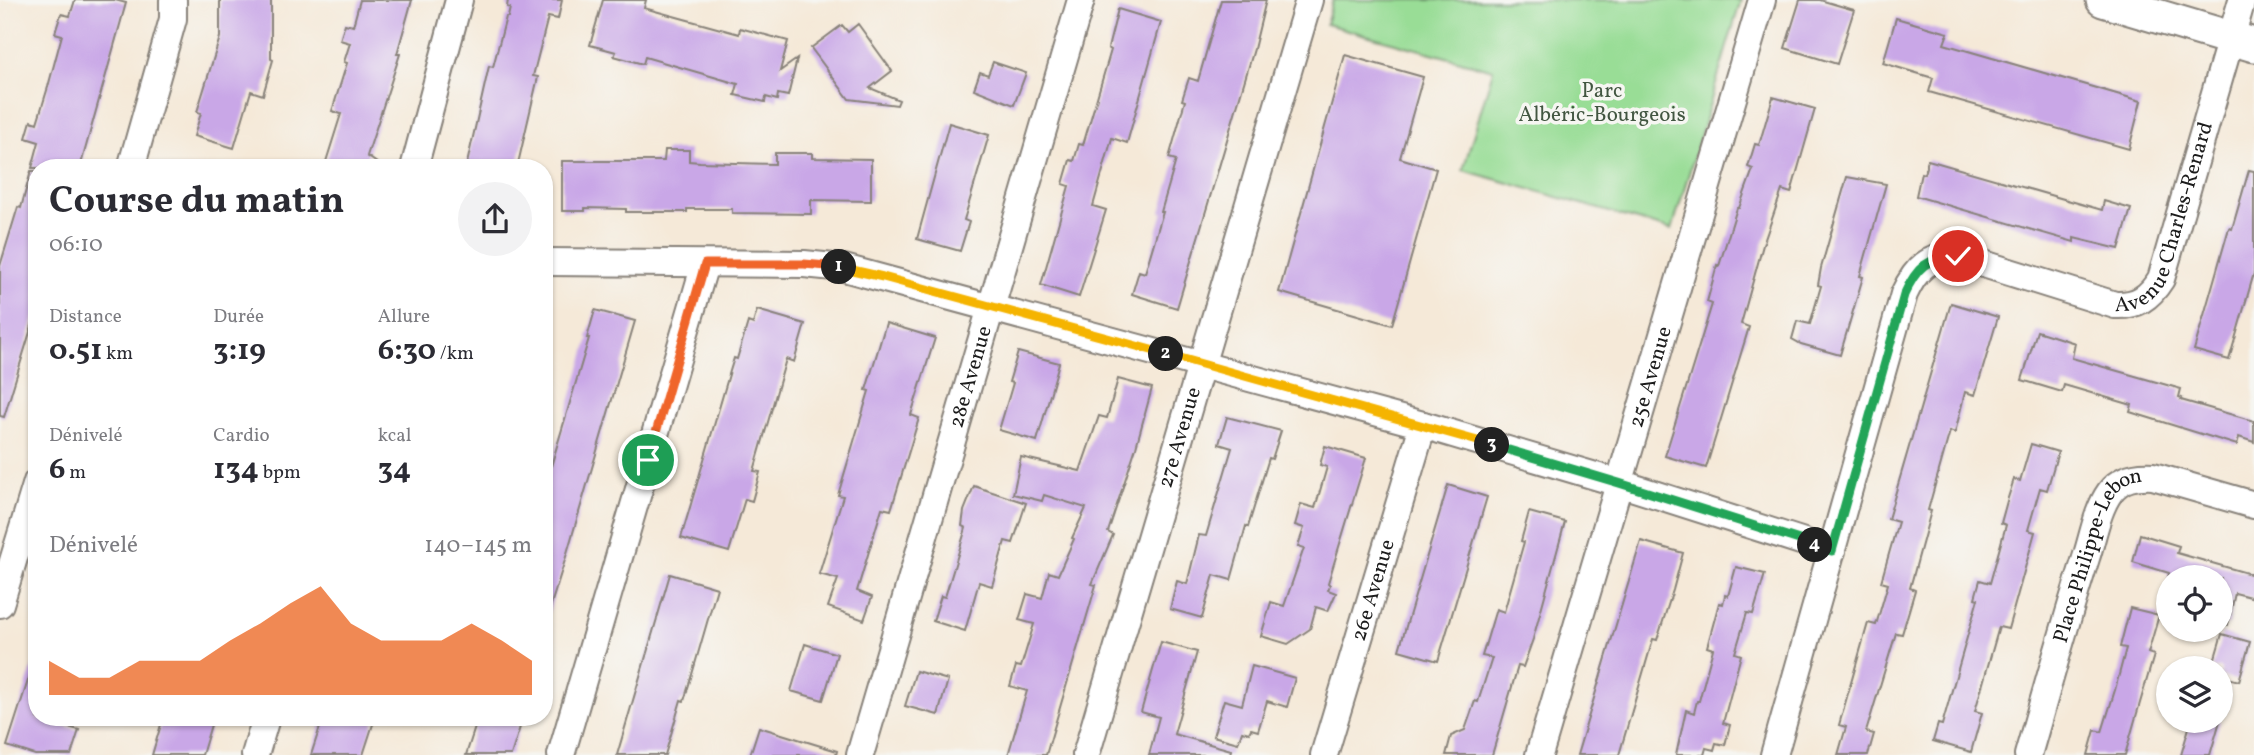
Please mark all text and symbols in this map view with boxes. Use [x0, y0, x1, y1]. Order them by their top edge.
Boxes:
park label: Parc Albéric-Bourgeois [1518, 77, 1686, 130]
street label: Avenue Charles-Renard [2114, 118, 2220, 320]
text: Course du matin [49, 176, 345, 229]
button: share [458, 182, 532, 256]
pin [1928, 226, 1988, 286]
text: 06:10 [49, 229, 103, 261]
icon: check [1939, 237, 1977, 275]
pin: 1 [822, 250, 856, 284]
text: 1 [835, 253, 842, 279]
text: Distance [49, 304, 122, 330]
text: Durée [213, 304, 264, 330]
text: Allure [378, 304, 430, 330]
street label: 28e Avenue [942, 322, 999, 431]
street label: 25e Avenue [1622, 323, 1679, 431]
text: 0.51 [49, 330, 102, 372]
text: 3:19 [213, 330, 266, 372]
text: 6:30 [378, 330, 436, 372]
pin: 2 [1148, 336, 1184, 372]
text: 2 [1161, 340, 1170, 366]
text: km [102, 341, 133, 367]
text: /km [436, 341, 474, 367]
street label: 27e Avenue [1151, 384, 1208, 491]
text: Dénivelé [49, 423, 122, 449]
text: Cardio [213, 423, 270, 449]
text: kcal [378, 423, 411, 449]
pin: 3 [1474, 428, 1510, 462]
pin [618, 430, 678, 490]
text: 3 [1487, 431, 1496, 457]
icon: arrive [629, 441, 667, 479]
text: 6 [49, 449, 65, 491]
text: 134 [213, 449, 259, 491]
text: 34 [378, 449, 411, 491]
text: m [65, 460, 86, 486]
text: bpm [259, 460, 301, 486]
street label: Place Philippe-Lebon [2046, 461, 2144, 646]
pin: 4 [1798, 528, 1832, 562]
text: Dénivelé [49, 530, 138, 562]
text: 140–145 m [424, 530, 532, 562]
text: 4 [1809, 531, 1820, 557]
street label: 26e Avenue [1344, 536, 1402, 645]
map controls [2156, 565, 2233, 733]
button: locate [2156, 565, 2233, 642]
button: layers [2156, 656, 2233, 733]

